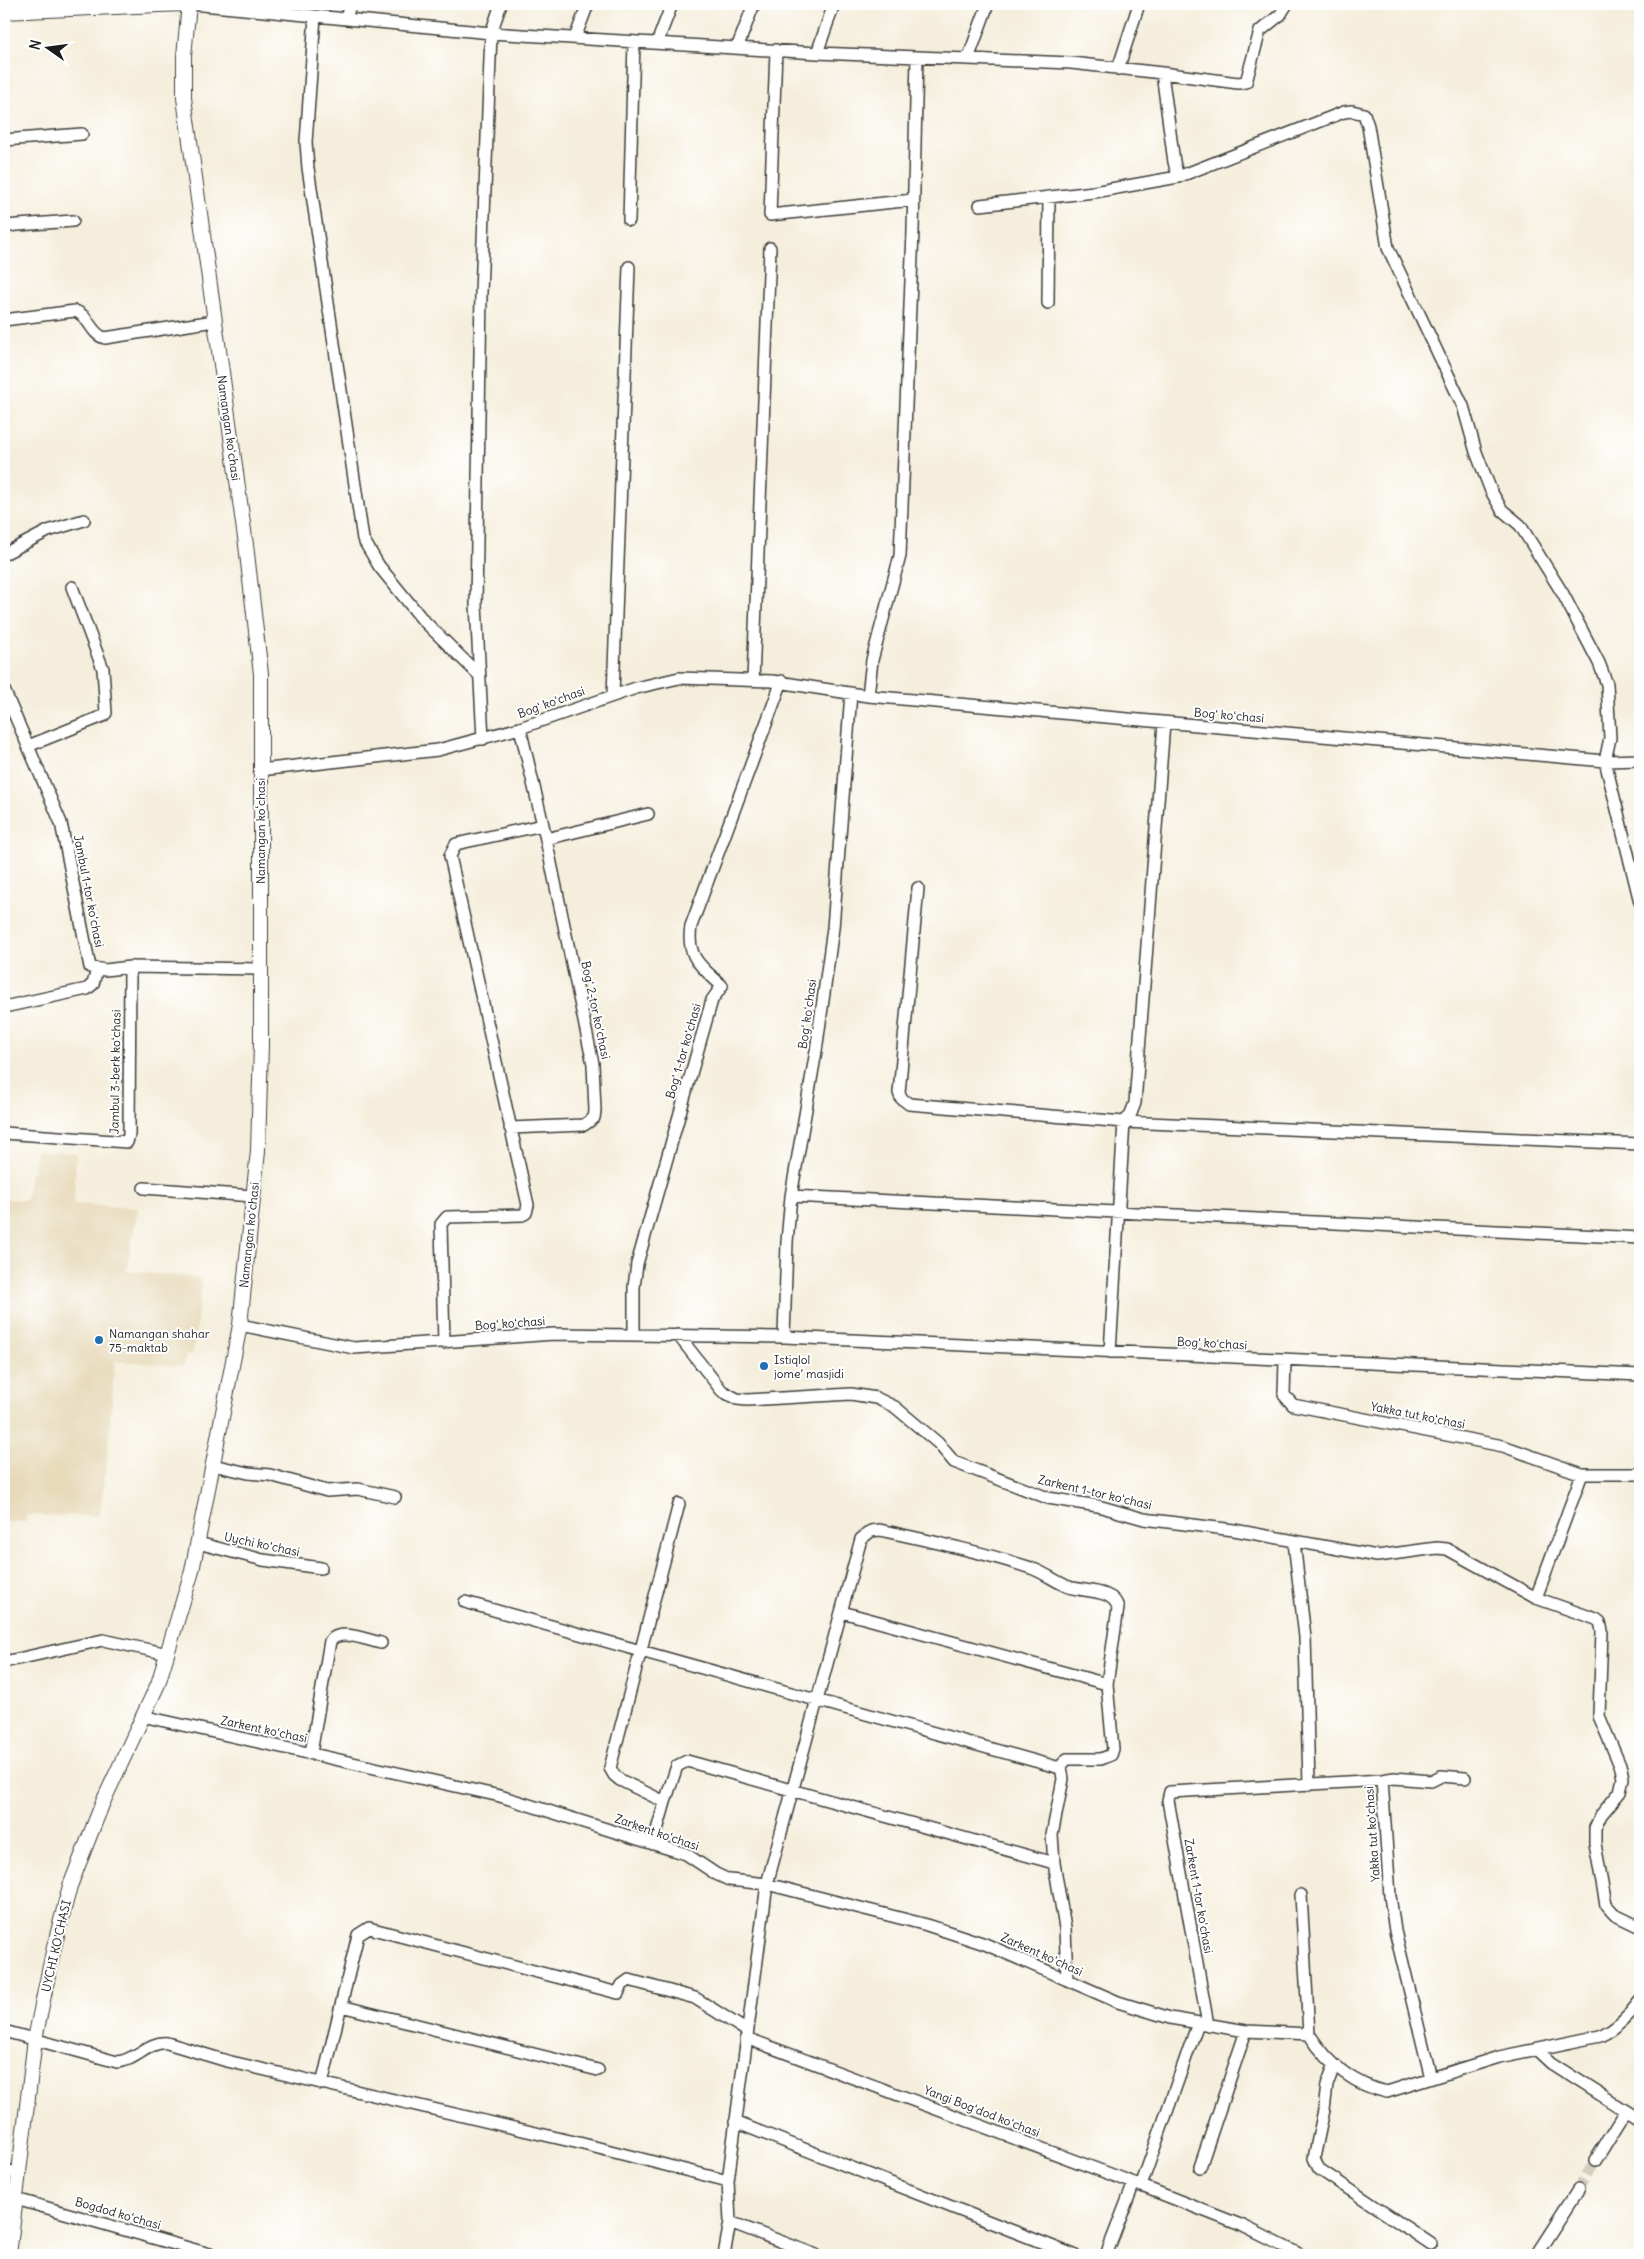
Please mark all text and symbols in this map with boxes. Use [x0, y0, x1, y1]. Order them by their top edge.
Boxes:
north arrow [22, 22, 72, 72]
text: N [25, 38, 45, 52]
street label: Namangan koʻchasi [214, 374, 244, 482]
street label: Bogʻ koʻchasi [515, 683, 587, 721]
street label: Bogʻ koʻchasi [1193, 704, 1265, 726]
street label: Namangan koʻchasi [253, 778, 268, 884]
street label: Jambul 1-tor koʻchasi [71, 833, 107, 949]
street label: Bogʻ 2-tor koʻchasi [578, 960, 614, 1060]
street label: Bogʻ koʻchasi [795, 978, 819, 1050]
street label: Bogʻ 1-tor koʻchasi [662, 1002, 704, 1100]
street label: Jambul 3-berk koʻchasi [106, 1009, 124, 1135]
street label: Namangan koʻchasi [236, 1181, 262, 1289]
street label: Bogʻ koʻchasi [474, 1313, 546, 1333]
place label: Namangan shahar 75-maktab [109, 1326, 210, 1355]
marker: Namangan shahar 75-maktab [93, 1334, 105, 1346]
street label: Bogʻ koʻchasi [1176, 1334, 1248, 1352]
place label: Istiqlol jome’ masjidi [773, 1352, 844, 1381]
marker: Istiqlol jome’ masjidi [758, 1360, 770, 1372]
street label: Yakka tut koʻchasi [1369, 1398, 1467, 1432]
street label: Zarkent 1-tor koʻchasi [1037, 1472, 1153, 1512]
street label: Uychi koʻchasi [223, 1529, 301, 1559]
street label: Zarkent koʻchasi [219, 1713, 309, 1745]
street label: Yakka tut koʻchasi [1361, 1786, 1383, 1882]
street label: Zarkent koʻchasi [613, 1811, 701, 1853]
street label: Zarkent 1-tor koʻchasi [1182, 1837, 1216, 1955]
street label: UYCHI KO'CHASI [38, 1899, 74, 1993]
street label: Zarkent koʻchasi [999, 1929, 1085, 1979]
street label: Yangi Bogʻdod koʻchasi [922, 2082, 1042, 2140]
street label: Bogdod koʻchasi [73, 2194, 163, 2232]

